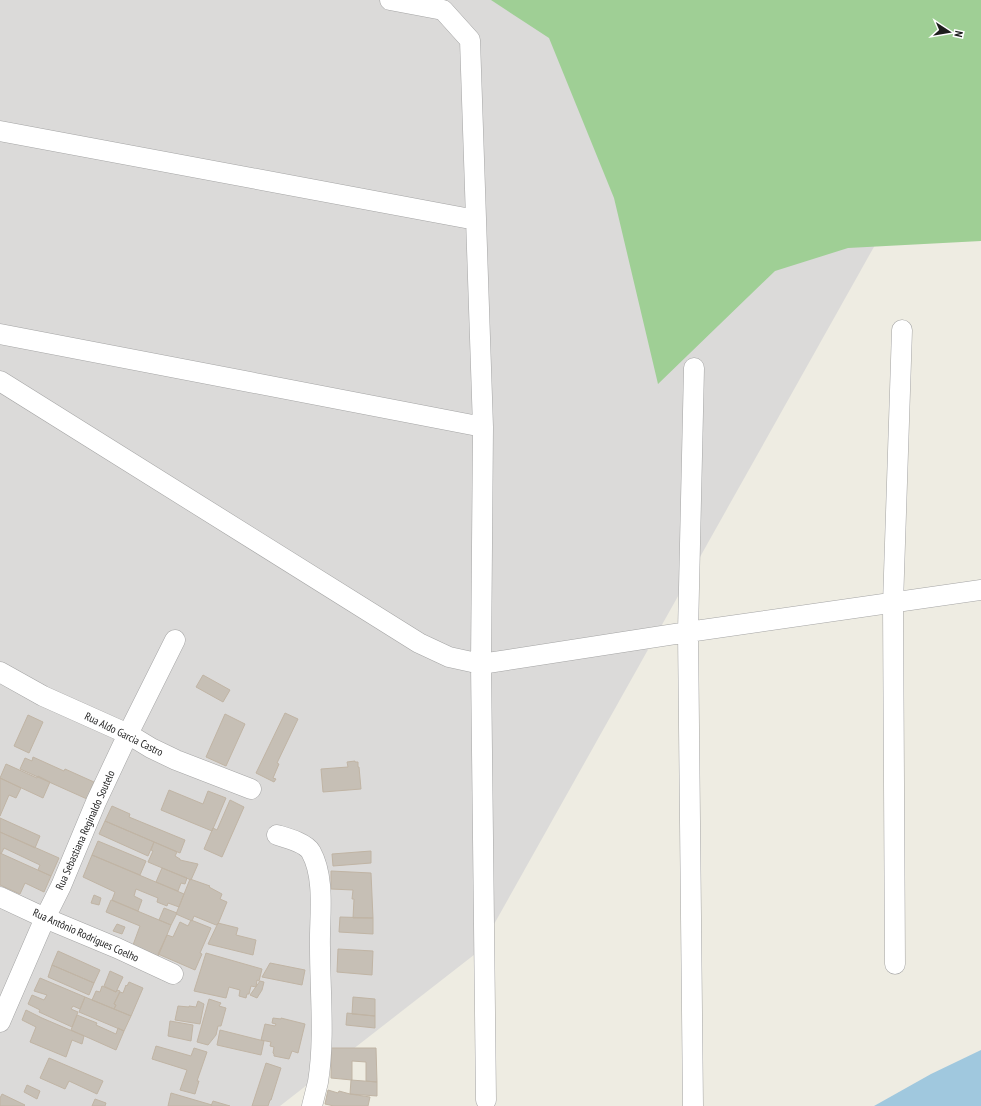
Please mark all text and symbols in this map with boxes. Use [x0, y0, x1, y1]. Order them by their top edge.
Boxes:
north arrow [929, 12, 969, 52]
text: N [951, 30, 966, 38]
street label: Rua Aldo Garcia Castro [82, 709, 166, 759]
street label: Rua Sebastiana Reginaldo Soutelo [52, 768, 118, 892]
street label: Rua Antônio Rodrigues Coelho [31, 905, 141, 965]

